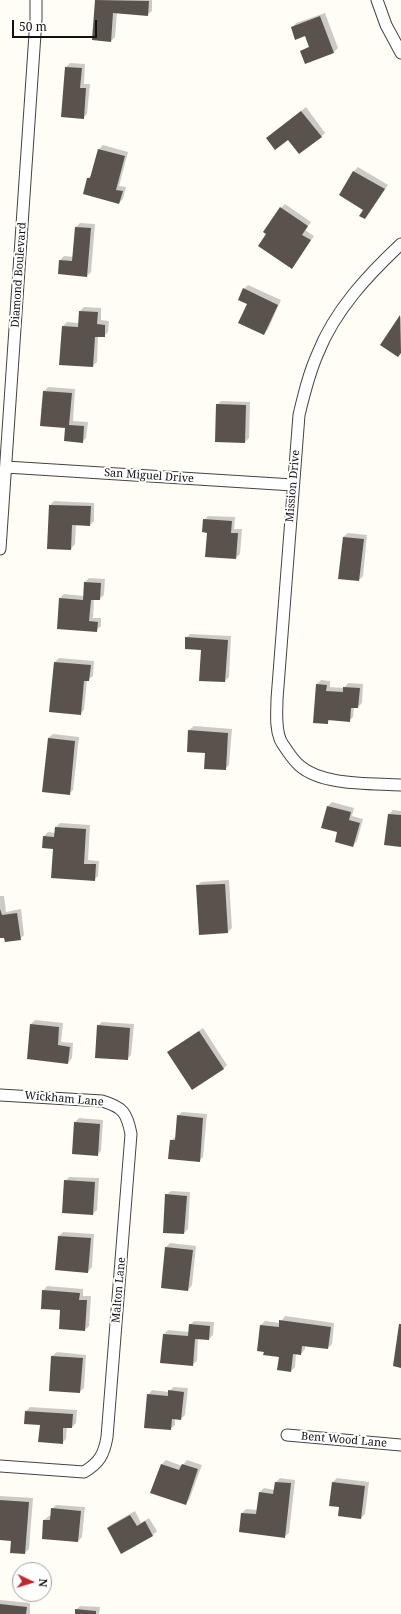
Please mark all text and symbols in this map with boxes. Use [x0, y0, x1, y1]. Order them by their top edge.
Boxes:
scale bar [14, 12, 99, 38]
text: 50 m [19, 18, 47, 35]
street label: Diamond Boulevard [9, 222, 29, 328]
street label: Mission Drive [283, 449, 303, 523]
street label: San Miguel Drive [104, 466, 194, 486]
street label: Wickham Lane [24, 1089, 104, 1109]
street label: Malton Lane [110, 1256, 128, 1324]
street label: Bent Wood Lane [301, 1430, 387, 1450]
north arrow [12, 1562, 52, 1602]
text: N [36, 1578, 51, 1588]

